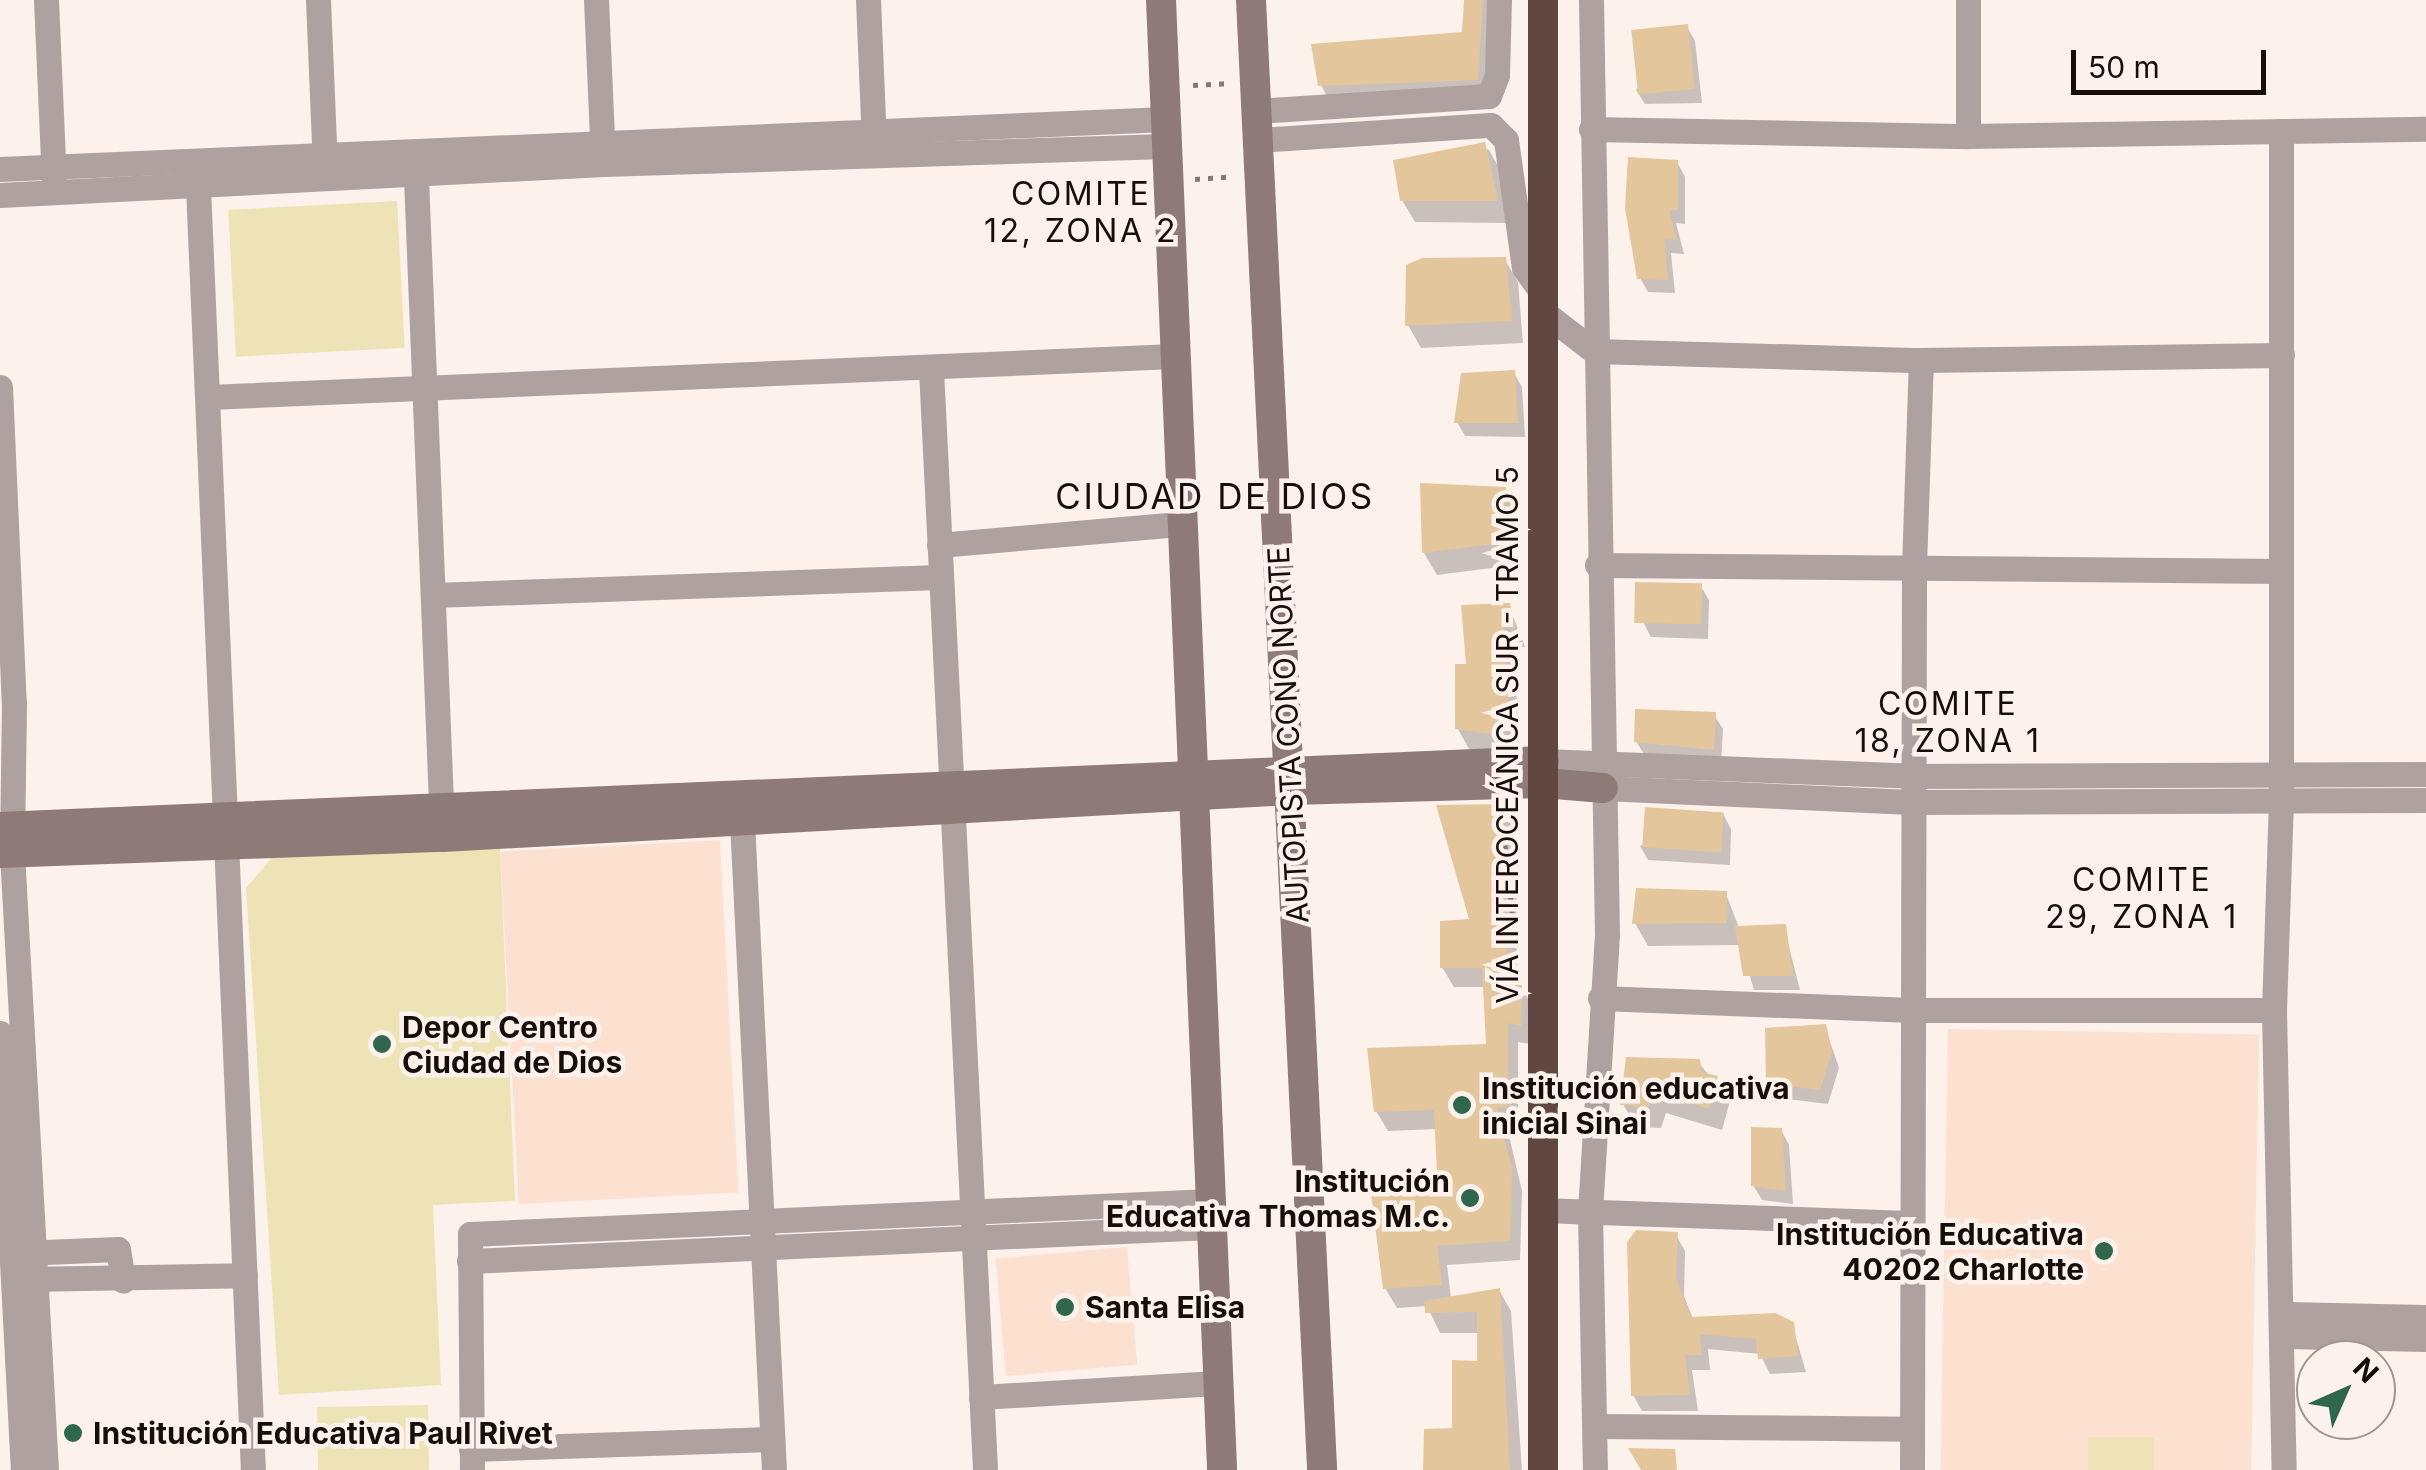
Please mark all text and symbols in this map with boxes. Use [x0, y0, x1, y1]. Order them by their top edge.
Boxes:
scale bar [2076, 30, 2271, 92]
text: 50 m [2088, 49, 2160, 85]
district label: COMITE 12, ZONA 2 [984, 176, 1178, 251]
street label: VÍA INTEROCEÁNICA SUR - TRAMO 5 [1489, 466, 1525, 1004]
district label: CIUDAD DE DIOS [1055, 475, 1375, 517]
street label: AUTOPISTA CONO NORTE [1260, 546, 1316, 924]
district label: COMITE 18, ZONA 1 [1854, 686, 2042, 761]
district label: COMITE 29, ZONA 1 [2045, 862, 2239, 937]
place label: Depor Centro Ciudad de Dios [402, 1009, 622, 1080]
marker: Depor Centro Ciudad de Dios [371, 1033, 393, 1055]
place label: Institución educativa inicial Sinai [1482, 1070, 1790, 1140]
marker: Institución educativa inicial Sinai [1451, 1094, 1473, 1116]
place label: Institución Educativa Thomas M.c. [1106, 1163, 1450, 1234]
marker: Institución Educativa Thomas M.c. [1459, 1187, 1481, 1209]
place label: Institución Educativa 40202 Charlotte [1776, 1216, 2084, 1286]
marker: Institución Educativa 40202 Charlotte [2093, 1240, 2115, 1262]
place label: Santa Elisa [1085, 1289, 1245, 1325]
marker: Santa Elisa [1054, 1296, 1076, 1318]
north arrow [2296, 1340, 2396, 1440]
text: N [2346, 1351, 2385, 1390]
place label: Institución Educativa Paul Rivet [93, 1415, 553, 1451]
marker: Institución Educativa Paul Rivet [62, 1422, 84, 1444]

